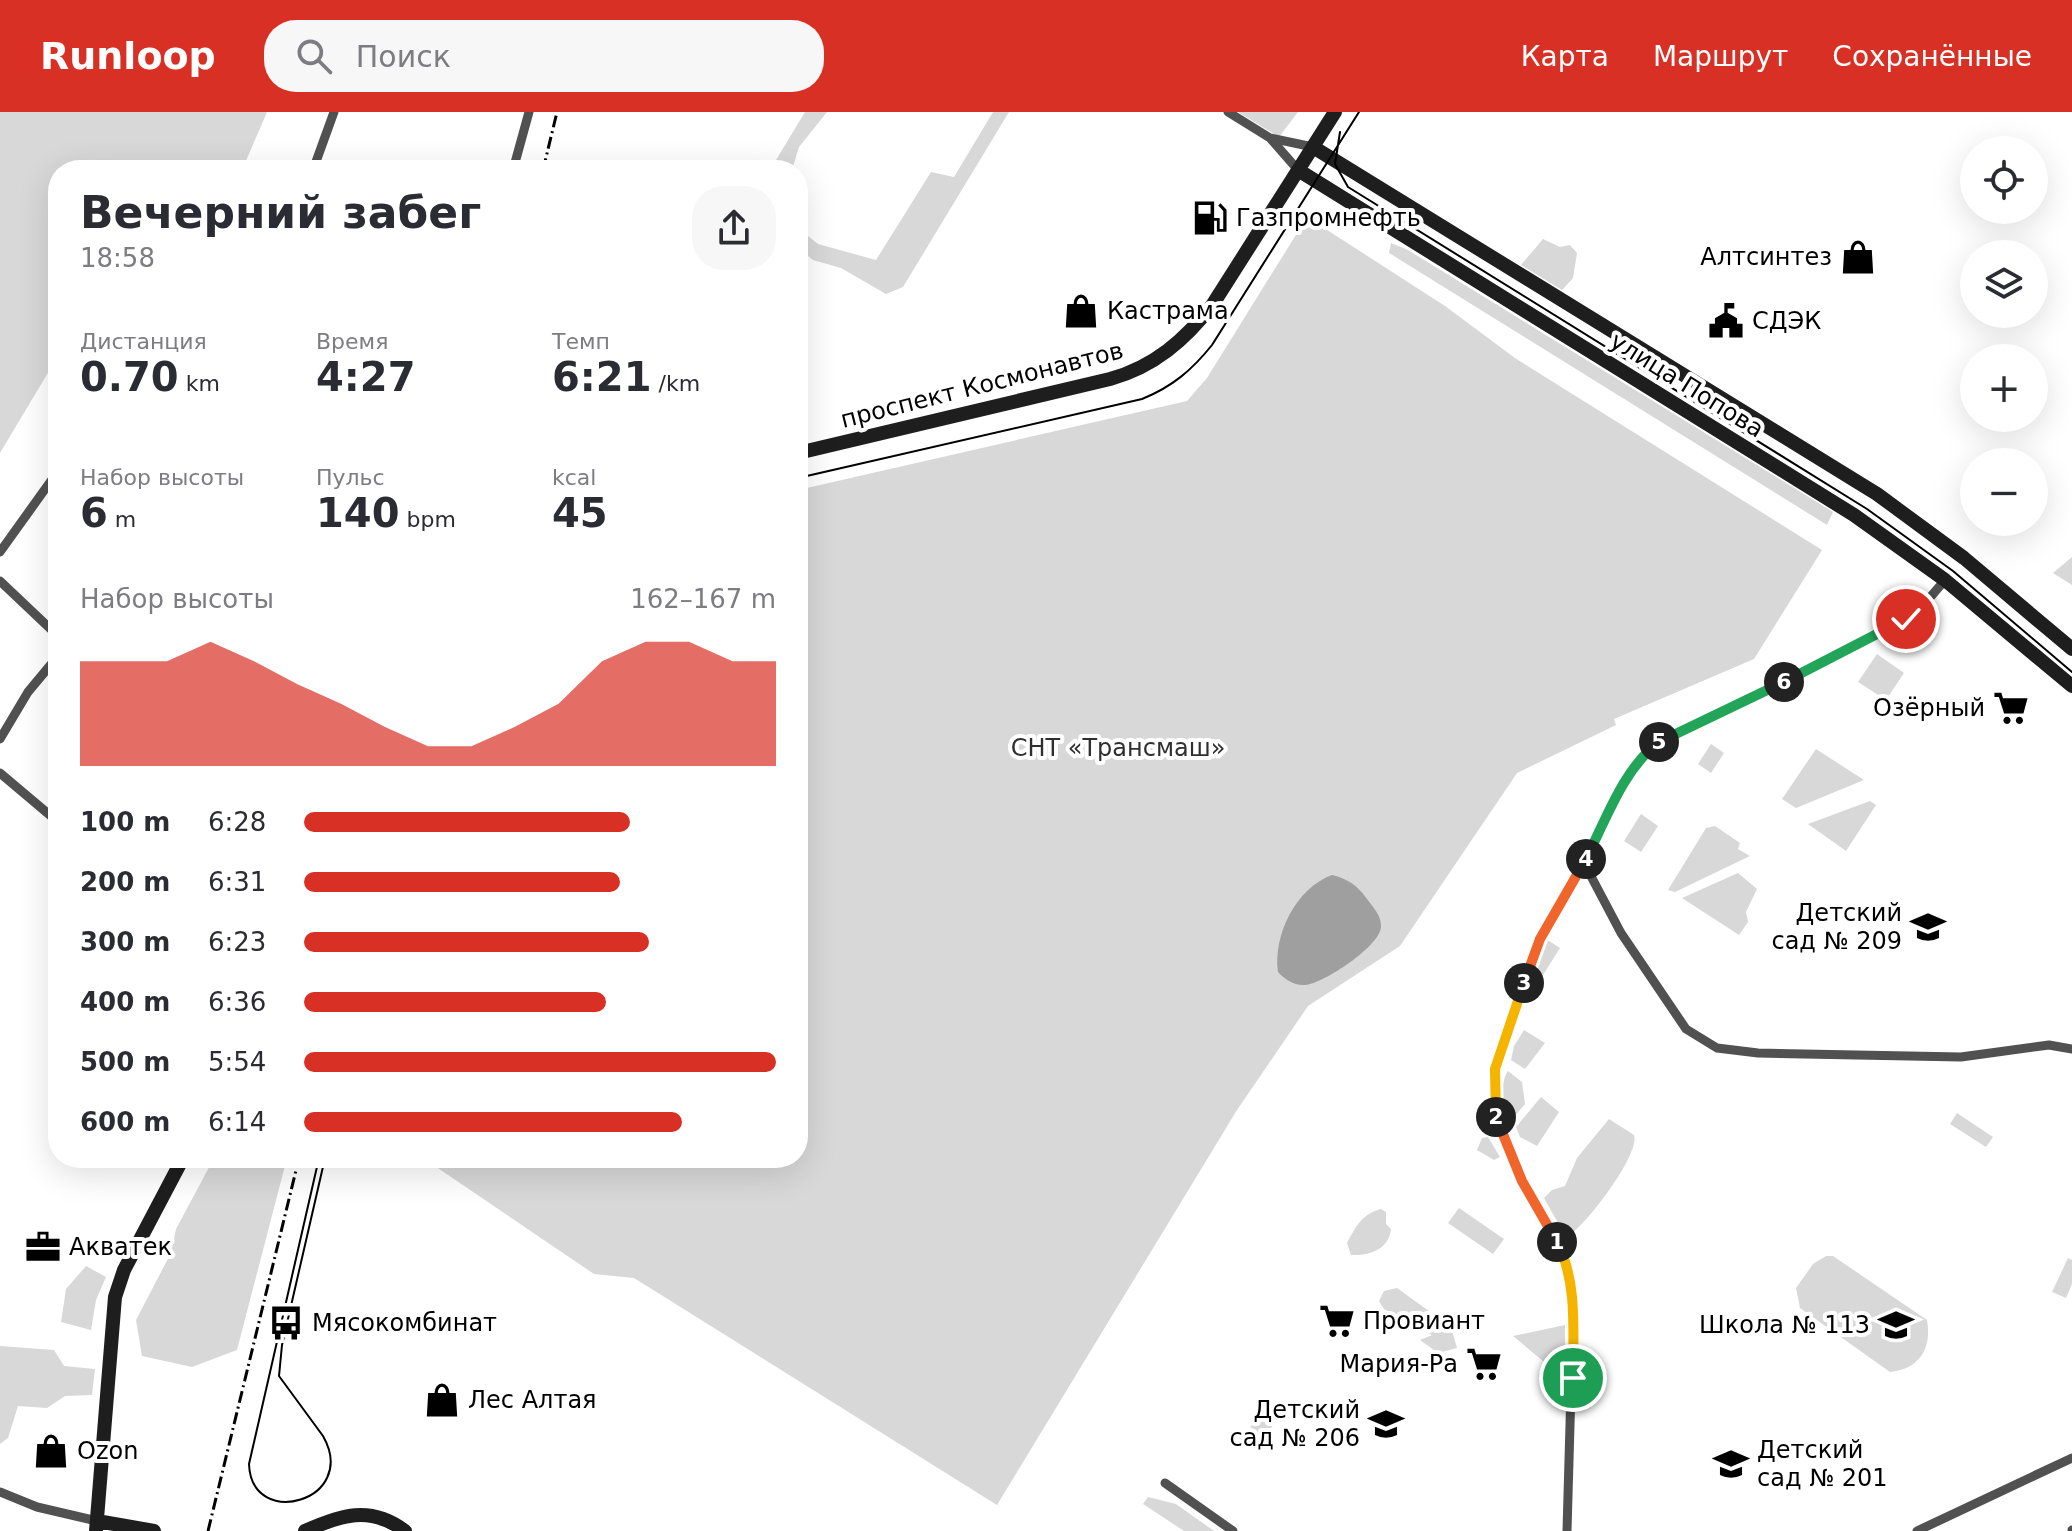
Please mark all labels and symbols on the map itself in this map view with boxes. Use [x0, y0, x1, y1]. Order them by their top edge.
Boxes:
fuel station icon: Газпромнефть [1191, 199, 1229, 237]
place label: Газпромнефть [1236, 204, 1421, 232]
shop icon: Алтсинтез [1839, 238, 1877, 276]
place label: Алтсинтез [1700, 243, 1832, 271]
shop icon: Кастрама [1062, 292, 1100, 330]
place label: Кастрама [1107, 297, 1229, 325]
public building icon: СДЭК [1707, 302, 1745, 340]
place label: СДЭК [1752, 307, 1821, 335]
street label: улица Попова [1605, 327, 1769, 443]
street label: проспект Космонавтов [838, 336, 1126, 434]
pin [1872, 585, 1940, 653]
pin: 6 [1764, 662, 1804, 702]
supermarket icon: Озёрный [1992, 689, 2030, 727]
place label: Озёрный [1873, 694, 1985, 722]
pin: 5 [1639, 722, 1679, 762]
park label: СНТ «Трансмаш» [1011, 734, 1225, 762]
pin: 4 [1566, 839, 1606, 879]
place label: Детский сад № 209 [1771, 899, 1902, 955]
school or university icon: Детский сад № 209 [1909, 908, 1947, 946]
pin: 3 [1504, 963, 1544, 1003]
pin: 2 [1476, 1097, 1516, 1137]
pin: 1 [1537, 1222, 1577, 1262]
office icon: Акватек [24, 1228, 62, 1266]
place label: Акватек [69, 1233, 172, 1261]
supermarket icon: Провиант [1318, 1302, 1356, 1340]
bus stop icon: Мясокомбинат [267, 1304, 305, 1342]
school or university icon: Школа № 113 [1877, 1306, 1915, 1344]
place label: Провиант [1363, 1307, 1485, 1335]
place label: Мясокомбинат [312, 1309, 497, 1337]
place label: Школа № 113 [1699, 1311, 1870, 1339]
pin [1539, 1344, 1607, 1412]
supermarket icon: Мария-Ра [1465, 1345, 1503, 1383]
place label: Мария-Ра [1339, 1350, 1458, 1378]
shop icon: Лес Алтая [423, 1381, 461, 1419]
place label: Лес Алтая [468, 1386, 597, 1414]
place label: Детский сад № 206 [1229, 1396, 1360, 1452]
school or university icon: Детский сад № 206 [1367, 1405, 1405, 1443]
shop icon: Ozon [32, 1432, 70, 1470]
place label: Детский сад № 201 [1757, 1436, 1888, 1492]
place label: Ozon [77, 1437, 138, 1465]
school or university icon: Детский сад № 201 [1712, 1445, 1750, 1483]

